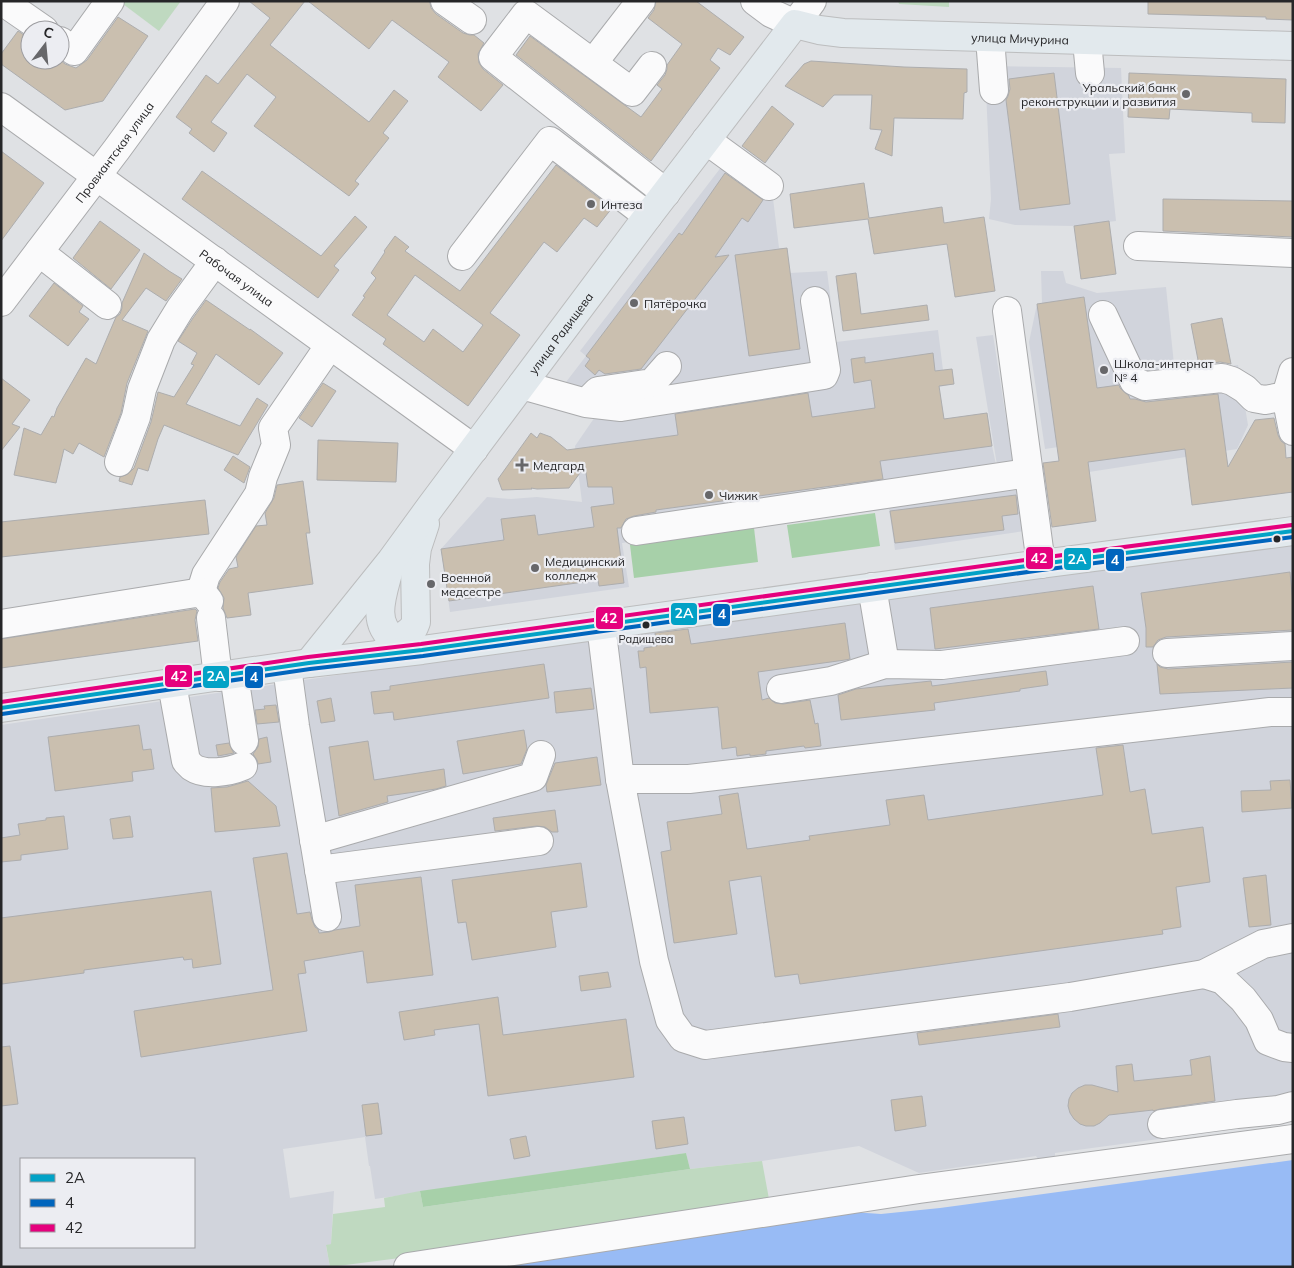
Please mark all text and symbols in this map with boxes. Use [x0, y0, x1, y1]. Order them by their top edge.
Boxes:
north arrow [20, 20, 70, 70]
text: С [41, 23, 56, 42]
street label: улица Мичурина [971, 29, 1069, 47]
place label: Уральский банк реконструкции и развития [1021, 80, 1177, 109]
marker: Уральский банк реконструкции и развития [1180, 88, 1192, 100]
street label: Провиантская улица [72, 99, 157, 205]
place label: Интеза [601, 197, 643, 212]
marker: Интеза [585, 198, 597, 210]
street label: Рабочая улица [197, 246, 277, 309]
street label: улица Радищева [525, 289, 596, 377]
place label: Пятёрочка [644, 296, 707, 311]
marker: Пятёрочка [628, 297, 640, 309]
place label: Школа-интернат № 4 [1114, 356, 1214, 385]
marker: Школа-интернат № 4 [1098, 364, 1110, 376]
marker: Медгард [515, 458, 529, 472]
place label: Медгард [533, 458, 585, 473]
place label: Чижик [719, 488, 758, 503]
marker: Чижик [703, 489, 715, 501]
unlabelled marker [1272, 534, 1282, 544]
line badge: 42 [1025, 546, 1054, 570]
line badge: 2А [1063, 547, 1092, 571]
line badge: 4 [1105, 548, 1125, 572]
text: 42 [1031, 549, 1047, 567]
text: 2А [1068, 550, 1087, 568]
text: 4 [1111, 551, 1120, 569]
place label: Медицинский колледж [545, 554, 625, 583]
marker: Медицинский колледж [529, 562, 541, 574]
place label: Военной медсестре [441, 570, 502, 599]
marker: Военной медсестре [425, 578, 437, 590]
line badge: 2А [670, 602, 698, 626]
line badge: 4 [712, 603, 731, 627]
text: 2А [675, 604, 694, 622]
text: 4 [718, 605, 727, 623]
line badge: 42 [595, 606, 624, 630]
text: 42 [601, 609, 617, 627]
marker: Радищева [641, 620, 651, 630]
place label: Радищева [618, 632, 674, 646]
line badge: 42 [164, 664, 193, 688]
line badge: 2А [202, 665, 230, 689]
line badge: 4 [244, 665, 264, 689]
text: 42 [171, 667, 187, 685]
text: 2А [207, 667, 226, 685]
text: 4 [250, 668, 259, 686]
legend [20, 1158, 195, 1248]
text: 2А [65, 1168, 85, 1187]
text: 4 [65, 1193, 74, 1212]
text: 42 [65, 1218, 83, 1237]

